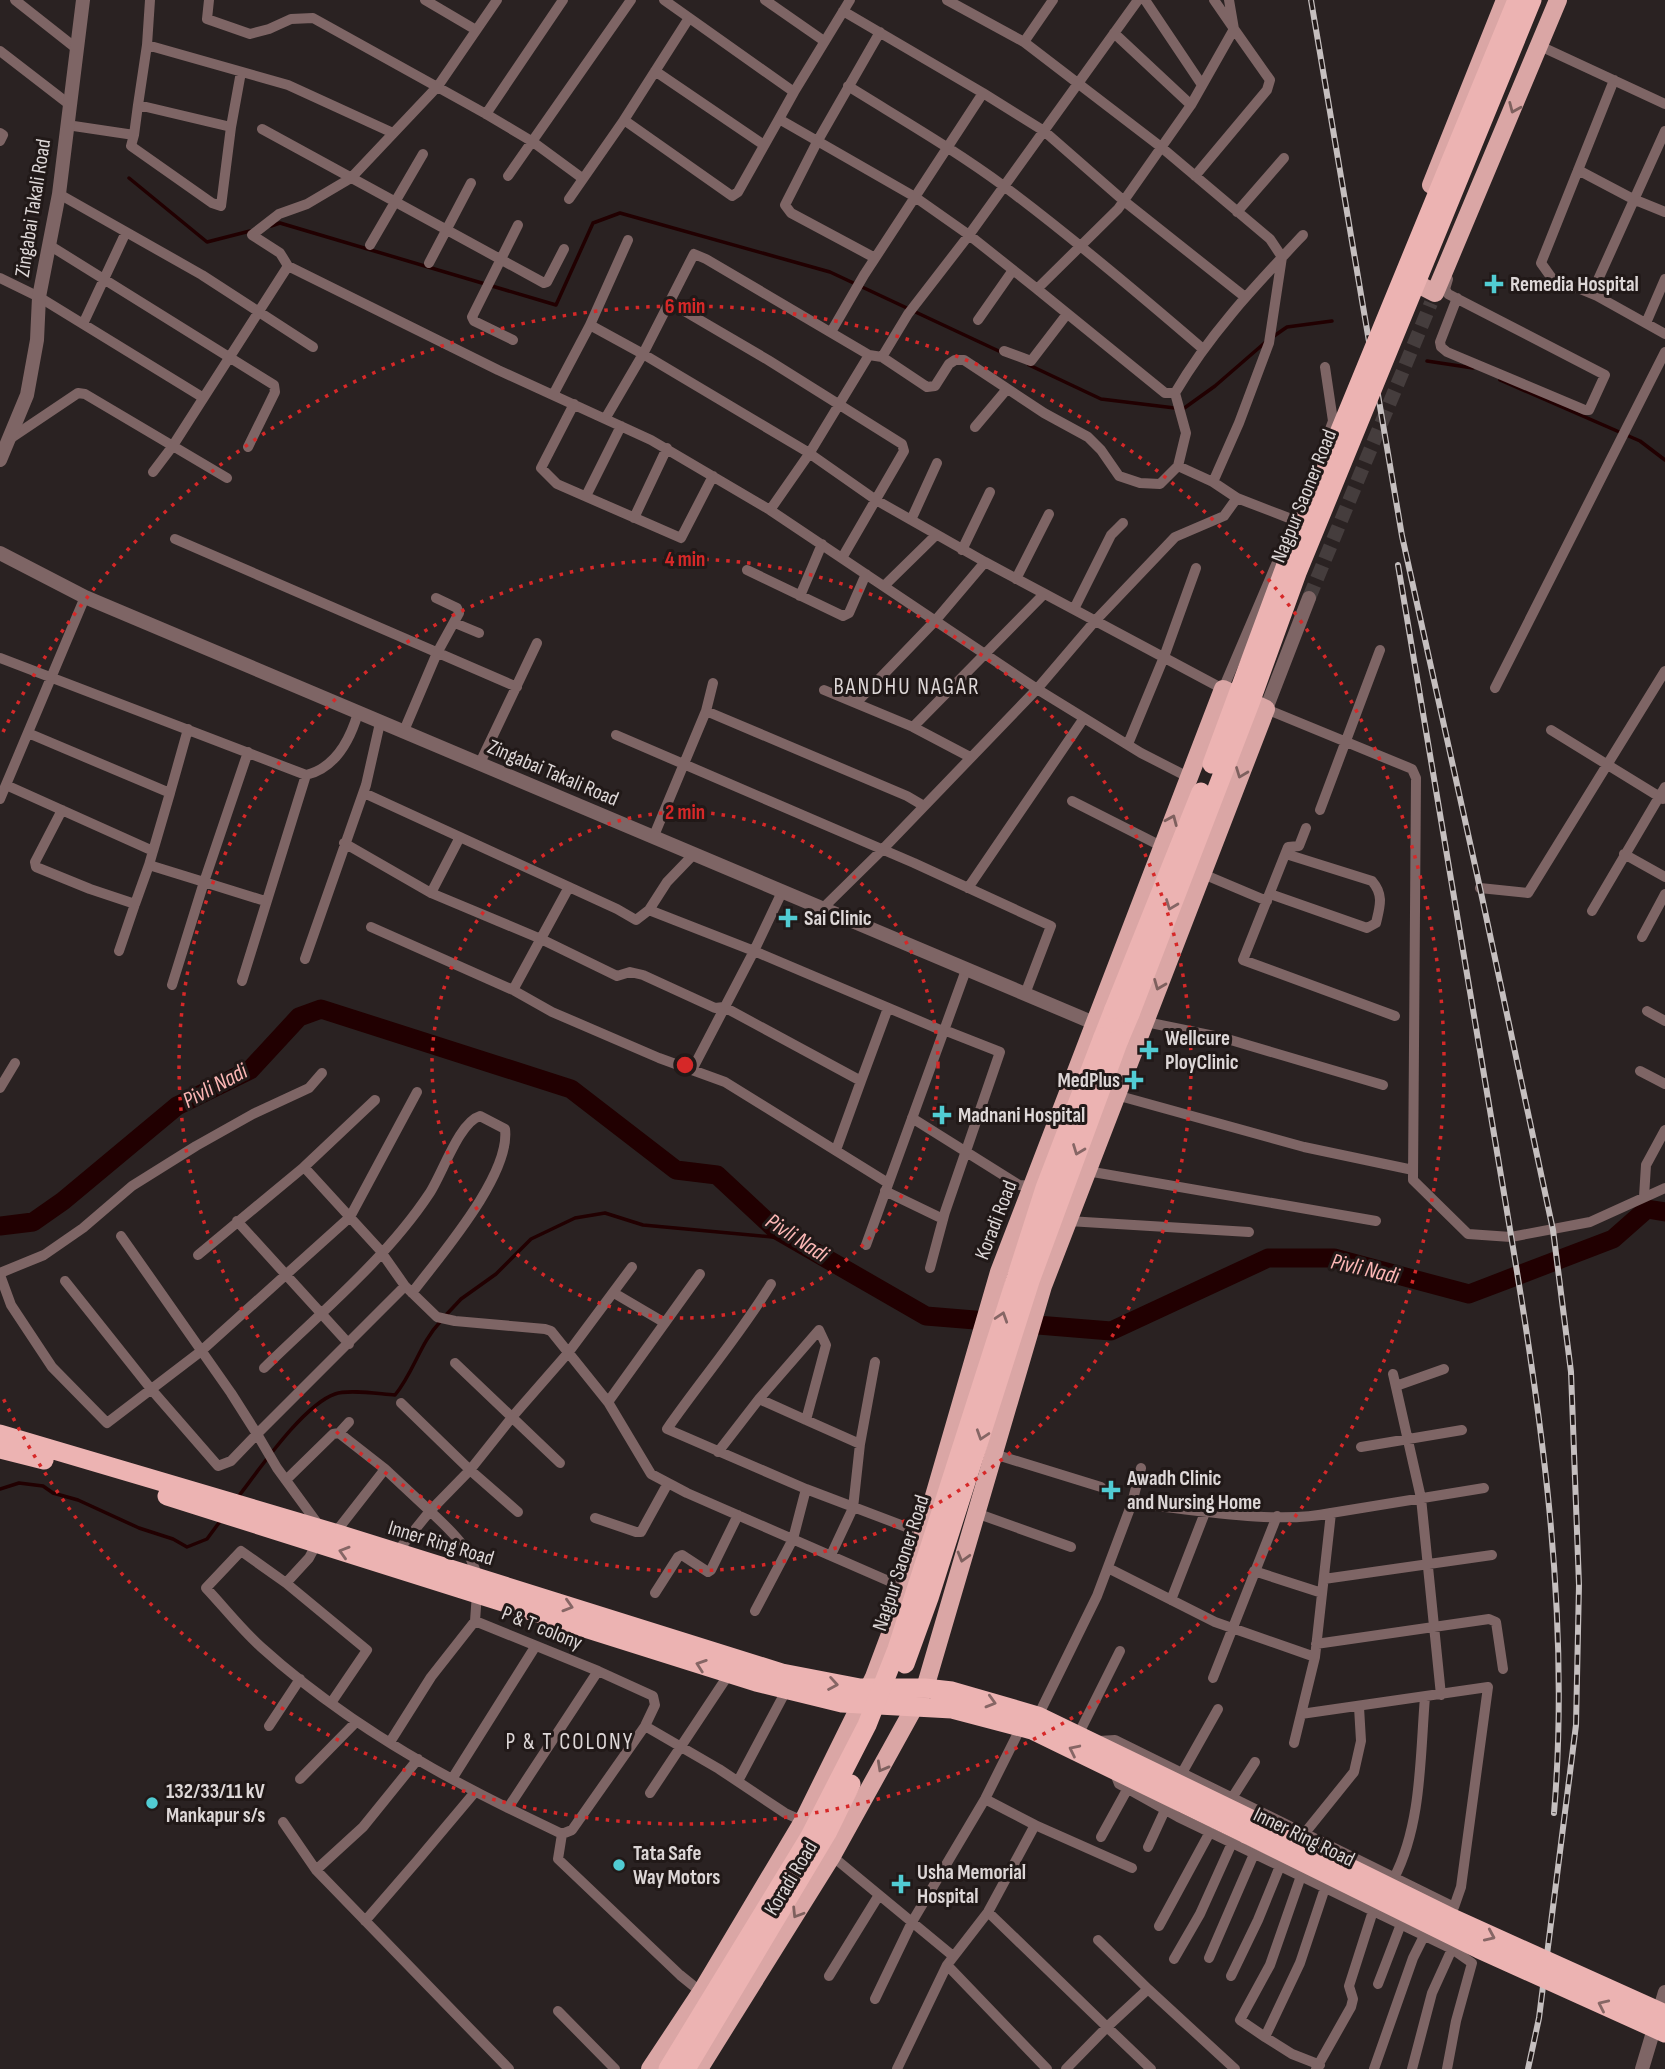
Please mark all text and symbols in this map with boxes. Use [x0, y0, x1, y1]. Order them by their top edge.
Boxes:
one-way arrow [1508, 102, 1522, 114]
street label: Zingabai Takali Road [10, 137, 56, 279]
place label: Remedia Hospital [1510, 272, 1639, 297]
marker: Remedia Hospital [1484, 274, 1504, 294]
text: 6 min [665, 294, 705, 319]
street label: Nagpur Saoner Road [1266, 426, 1342, 566]
text: 4 min [665, 547, 705, 572]
district label: BANDHU NAGAR [833, 673, 981, 701]
street label: Zingabai Takali Road [484, 734, 622, 812]
one-way arrow [1236, 767, 1250, 779]
text: 2 min [665, 800, 705, 825]
one-way arrow [1164, 814, 1178, 826]
one-way arrow [1165, 899, 1179, 911]
place label: Sai Clinic [804, 906, 872, 931]
marker: Sai Clinic [778, 908, 798, 928]
one-way arrow [1153, 978, 1167, 990]
place label: Wellcure PloyClinic [1165, 1026, 1239, 1075]
marker: Wellcure PloyClinic [1139, 1040, 1159, 1060]
centre of rings [673, 1053, 697, 1077]
water label: Pivli Nadi [178, 1057, 253, 1115]
place label: MedPlus [1058, 1068, 1120, 1093]
marker: MedPlus [1126, 1072, 1142, 1088]
place label: Madnani Hospital [958, 1103, 1085, 1128]
marker: Madnani Hospital [932, 1105, 952, 1125]
one-way arrow [1073, 1143, 1087, 1155]
street label: Koradi Road [970, 1177, 1022, 1263]
water label: Pivli Nadi [760, 1207, 834, 1269]
water label: Pivli Nadi [1328, 1248, 1403, 1291]
one-way arrow [994, 1311, 1009, 1323]
one-way arrow [976, 1428, 990, 1440]
place label: Awadh Clinic and Nursing Home [1126, 1466, 1261, 1515]
marker: Awadh Clinic and Nursing Home [1101, 1480, 1121, 1500]
street label: Nagpur Saoner Road [867, 1492, 935, 1634]
street label: Inner Ring Road [385, 1515, 497, 1571]
one-way arrow [339, 1546, 351, 1560]
one-way arrow [957, 1551, 972, 1563]
one-way arrow [561, 1598, 573, 1613]
street label: P & T colony [498, 1601, 586, 1655]
one-way arrow [696, 1659, 708, 1673]
one-way arrow [827, 1675, 839, 1690]
one-way arrow [985, 1694, 997, 1709]
district label: P & T COLONY [506, 1728, 634, 1756]
one-way arrow [1069, 1744, 1081, 1758]
one-way arrow [878, 1759, 891, 1772]
place label: 132/33/11 kV Mankapur s/s [166, 1779, 266, 1828]
marker: 132/33/11 kV Mankapur s/s [144, 1795, 160, 1811]
street label: Inner Ring Road [1249, 1802, 1359, 1872]
street label: Koradi Road [759, 1836, 823, 1920]
place label: Tata Safe Way Motors [633, 1841, 720, 1890]
marker: Tata Safe Way Motors [611, 1857, 627, 1873]
place label: Usha Memorial Hospital [917, 1860, 1026, 1909]
marker: Usha Memorial Hospital [891, 1874, 911, 1894]
one-way arrow [792, 1905, 805, 1918]
one-way arrow [1483, 1927, 1496, 1941]
one-way arrow [1598, 1999, 1610, 2013]

